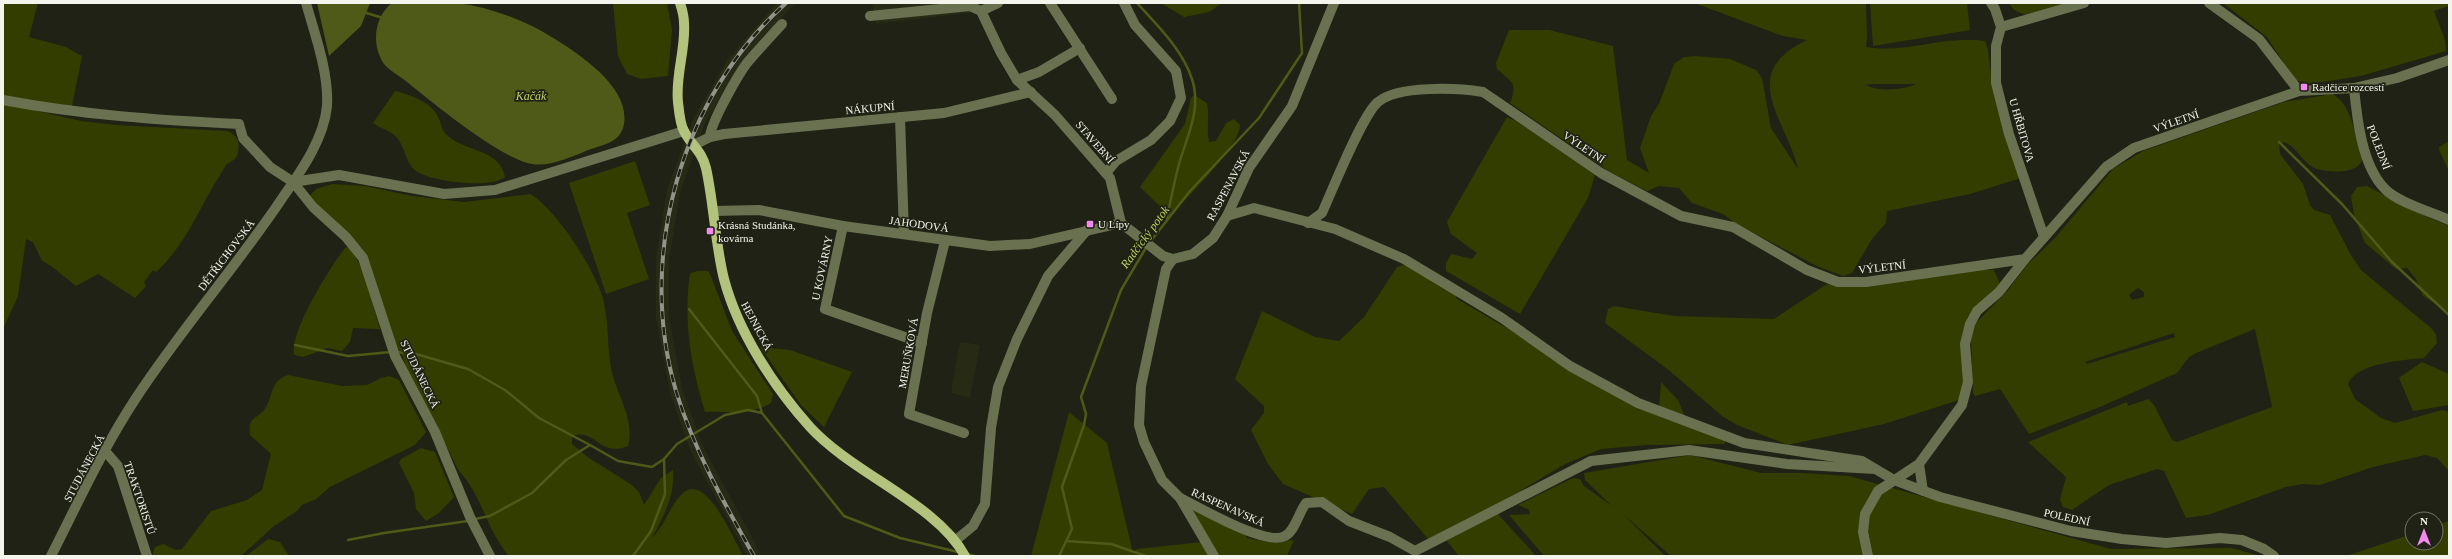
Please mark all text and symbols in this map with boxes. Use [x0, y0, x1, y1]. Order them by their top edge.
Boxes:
place label: Radčice rozcestí [2312, 81, 2384, 93]
marker: Radčice rozcestí [2299, 82, 2309, 92]
water label: Kačák [515, 89, 547, 103]
street label: U HŘBITOVA [2007, 97, 2037, 163]
street label: NÁKUPNÍ [845, 100, 896, 116]
street label: VÝLETNÍ [2152, 107, 2201, 134]
street label: STAVEBNÍ [1073, 118, 1117, 166]
street label: POLEDNÍ [2365, 123, 2393, 171]
street label: VÝLETNÍ [1561, 129, 1607, 165]
street label: RASPENAVSKÁ [1204, 147, 1252, 223]
water label: Radčický potok [1117, 203, 1173, 272]
street label: JAHODOVÁ [889, 214, 950, 234]
street label: DĚTŘICHOVSKÁ [195, 217, 257, 293]
place label: U Lípy [1098, 218, 1130, 230]
place label: Krásná Studánka, kovárna [718, 219, 796, 244]
marker: U Lípy [1085, 219, 1095, 229]
marker: Krásná Studánka, kovárna [705, 226, 715, 236]
street label: U KOVÁRNY [809, 235, 835, 301]
street label: VÝLETNÍ [1858, 259, 1907, 275]
street label: HEJNICKÁ [739, 299, 775, 353]
street label: MERUŇKOVÁ [896, 317, 920, 389]
street label: STUDÁNECKÁ [398, 338, 442, 410]
street label: STUDÁNECKÁ [61, 432, 107, 504]
street label: TRAKTORISTŮ [122, 460, 158, 536]
street label: RASPENAVSKÁ [1190, 486, 1266, 528]
street label: POLEDNÍ [2043, 506, 2092, 528]
north arrow [2404, 511, 2444, 551]
text: N [2420, 515, 2428, 527]

